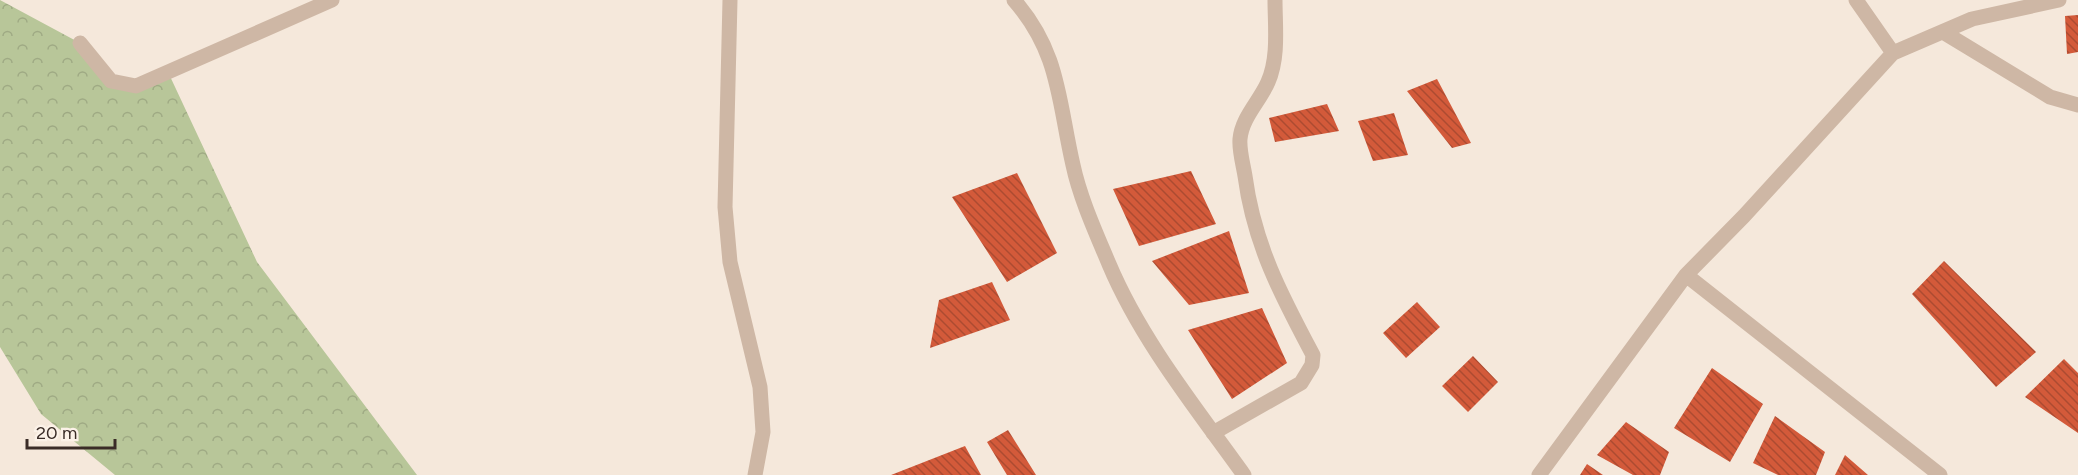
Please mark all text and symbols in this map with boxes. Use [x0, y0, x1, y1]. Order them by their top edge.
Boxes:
scale bar [27, 412, 116, 450]
text: 20 m [36, 422, 77, 444]

